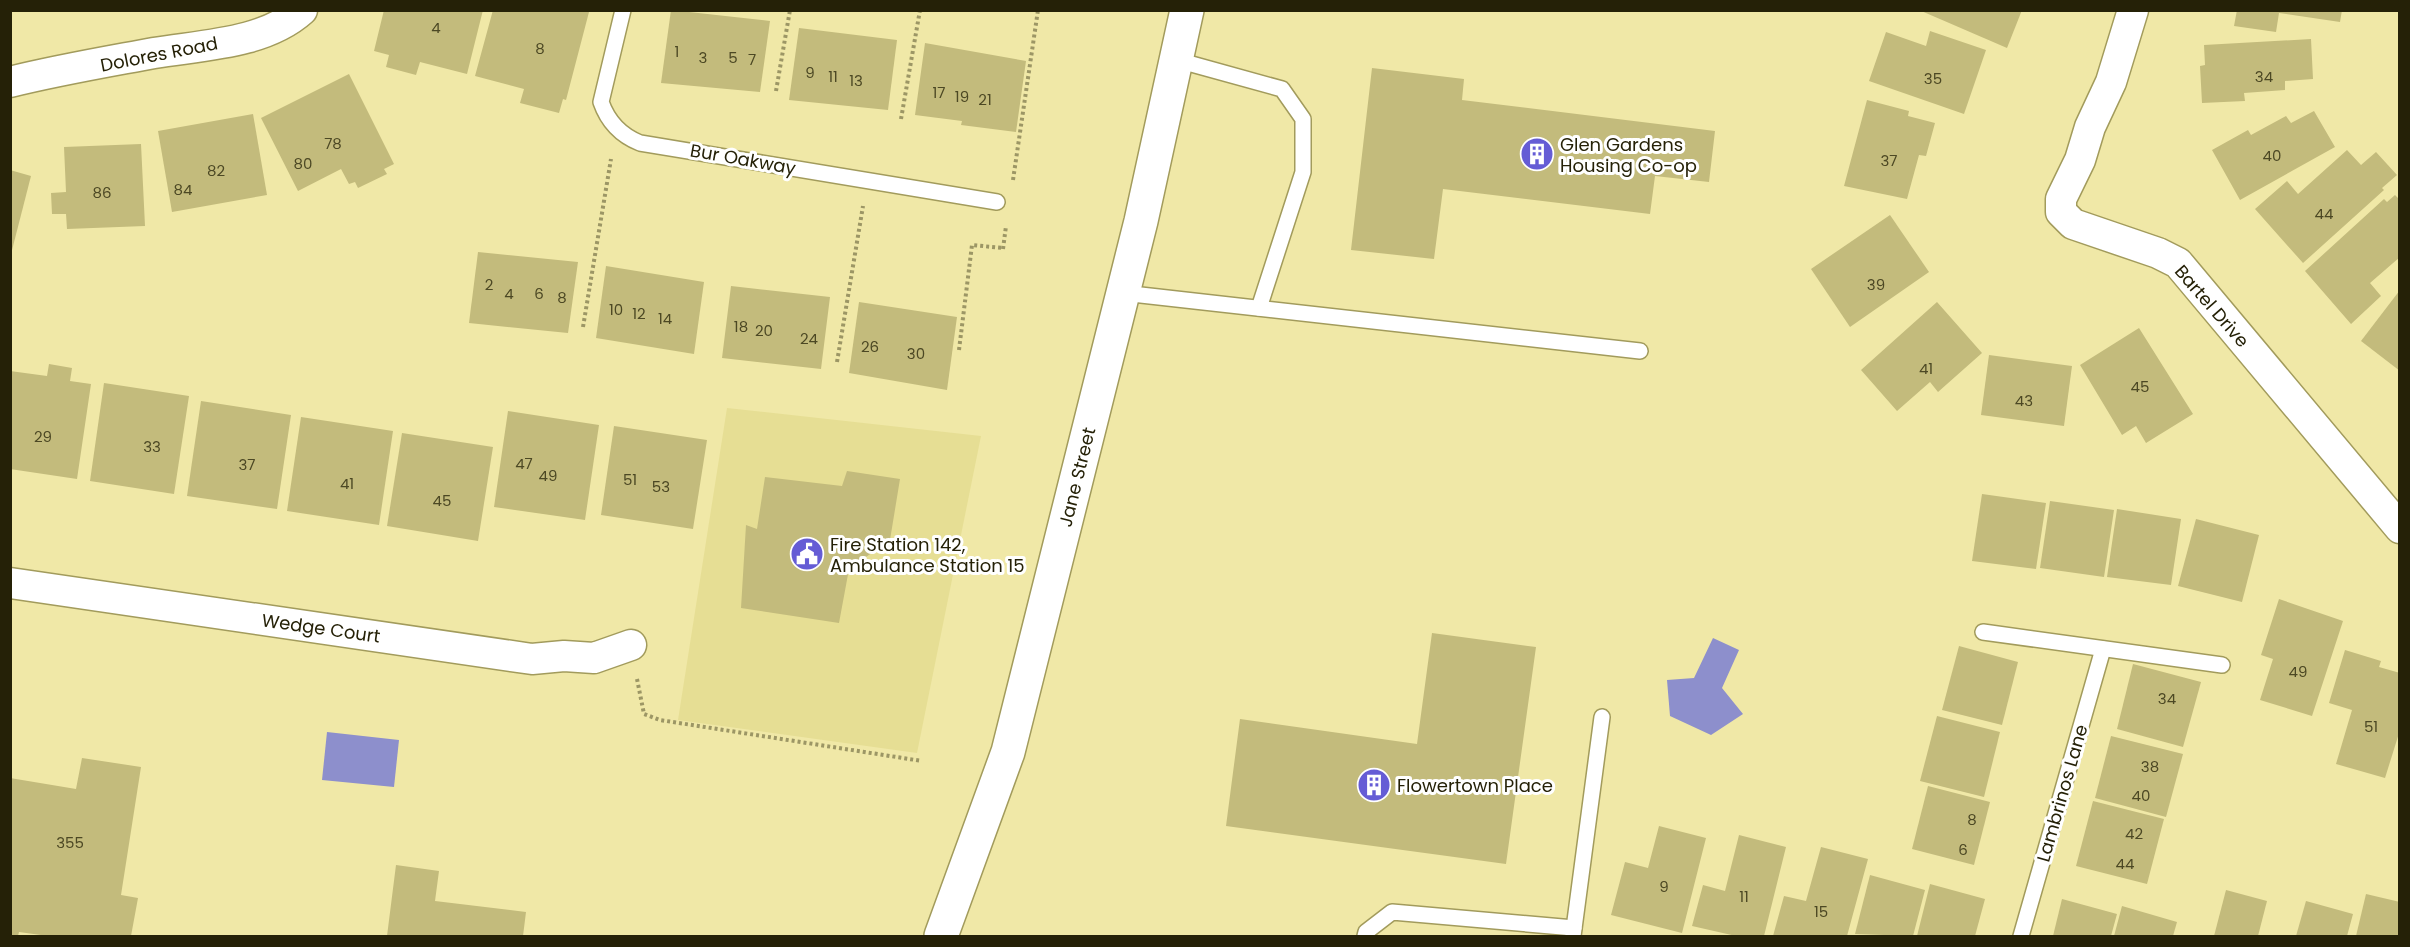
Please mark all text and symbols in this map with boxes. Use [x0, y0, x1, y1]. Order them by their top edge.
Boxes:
house number: 4 [431, 17, 441, 38]
street label: Dolores Road [98, 30, 220, 78]
house number: 8 [535, 38, 545, 59]
house number: 1 [675, 41, 679, 62]
house number: 3 [699, 47, 707, 68]
house number: 5 [728, 47, 738, 68]
house number: 7 [748, 49, 756, 70]
house number: 9 [805, 62, 815, 83]
house number: 11 [828, 66, 838, 87]
house number: 34 [2255, 66, 2273, 87]
house number: 35 [1924, 68, 1942, 89]
house number: 13 [849, 70, 863, 91]
house number: 17 [933, 82, 946, 103]
house number: 19 [955, 86, 969, 107]
house number: 21 [978, 89, 992, 110]
place label: Glen Gardens Housing Co-op [1560, 132, 1697, 178]
house number: 78 [324, 133, 342, 154]
building icon: Glen Gardens Housing Co-op [1519, 136, 1555, 172]
street label: Bur Oakway [688, 137, 798, 181]
house number: 40 [2263, 145, 2281, 166]
house number: 37 [1880, 150, 1898, 171]
house number: 80 [294, 153, 312, 174]
house number: 82 [207, 160, 225, 181]
house number: 84 [174, 179, 192, 200]
house number: 86 [93, 182, 112, 203]
house number: 44 [2315, 203, 2333, 224]
street label: Bartel Drive [2169, 259, 2255, 353]
house number: 2 [485, 274, 493, 295]
house number: 39 [1867, 274, 1885, 295]
house number: 4 [504, 283, 514, 304]
house number: 6 [534, 283, 544, 304]
house number: 8 [557, 287, 567, 308]
house number: 10 [609, 299, 623, 320]
house number: 12 [632, 303, 646, 324]
house number: 14 [658, 308, 672, 329]
house number: 18 [734, 316, 748, 337]
house number: 20 [755, 320, 773, 341]
house number: 24 [800, 328, 818, 349]
house number: 26 [861, 336, 879, 357]
house number: 30 [907, 343, 925, 364]
house number: 41 [1919, 358, 1933, 379]
house number: 45 [2131, 376, 2149, 397]
house number: 43 [2015, 390, 2033, 411]
street label: Jane Street [1053, 425, 1101, 529]
house number: 29 [34, 426, 52, 447]
house number: 33 [143, 436, 161, 457]
house number: 47 [515, 453, 533, 474]
house number: 37 [238, 454, 256, 475]
house number: 49 [539, 465, 557, 486]
house number: 51 [623, 469, 637, 490]
house number: 41 [340, 473, 354, 494]
house number: 53 [652, 476, 670, 497]
house number: 45 [433, 490, 451, 511]
place label: Fire Station 142, Ambulance Station 15 [830, 532, 1025, 578]
public building icon: Fire Station 142, Ambulance Station 15 [789, 536, 825, 572]
street label: Wedge Court [260, 607, 382, 649]
house number: 49 [2289, 661, 2307, 682]
house number: 34 [2158, 688, 2176, 709]
house number: 51 [2364, 716, 2378, 737]
street label: Lambrinos Lane [2030, 721, 2094, 865]
house number: 38 [2141, 756, 2159, 777]
building icon: Flowertown Place [1356, 767, 1392, 803]
place label: Flowertown Place [1397, 773, 1553, 798]
house number: 40 [2132, 785, 2150, 806]
house number: 8 [1967, 809, 1977, 830]
house number: 42 [2125, 823, 2143, 844]
house number: 355 [56, 832, 84, 853]
house number: 6 [1958, 839, 1968, 860]
house number: 44 [2116, 853, 2134, 874]
house number: 9 [1659, 876, 1669, 897]
house number: 11 [1739, 886, 1749, 907]
house number: 15 [1814, 901, 1828, 922]

